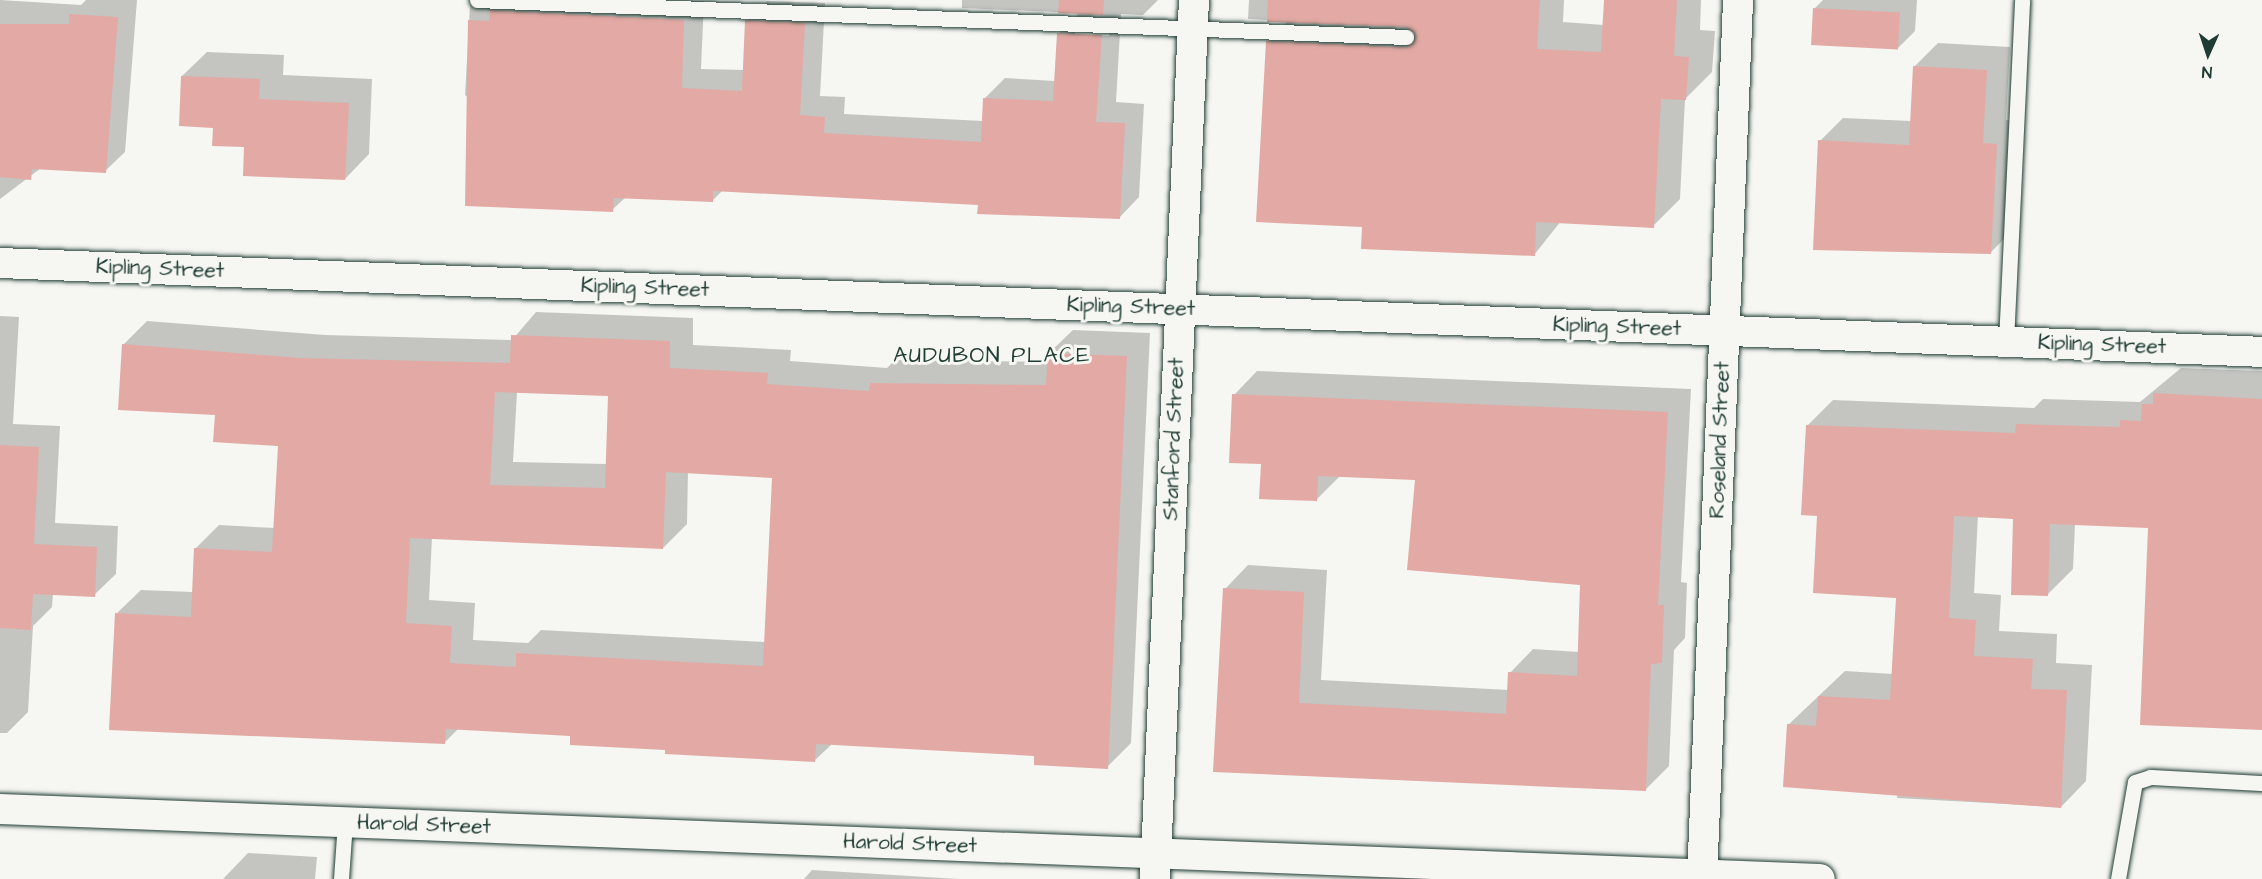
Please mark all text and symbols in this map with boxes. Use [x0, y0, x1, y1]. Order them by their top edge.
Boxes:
north arrow [2178, 24, 2238, 84]
text: N [2201, 61, 2213, 83]
street label: Kipling Street [95, 254, 225, 284]
street label: Kipling Street [580, 273, 710, 303]
street label: Kipling Street [1066, 292, 1196, 322]
street label: Kipling Street [1552, 312, 1682, 342]
street label: Kipling Street [2037, 330, 2167, 360]
district label: AUDUBON PLACE [893, 343, 1091, 369]
street label: Stanford Street [1159, 357, 1189, 521]
street label: Roseland Street [1705, 361, 1735, 519]
street label: Harold Street [357, 810, 491, 840]
street label: Harold Street [843, 829, 977, 859]

